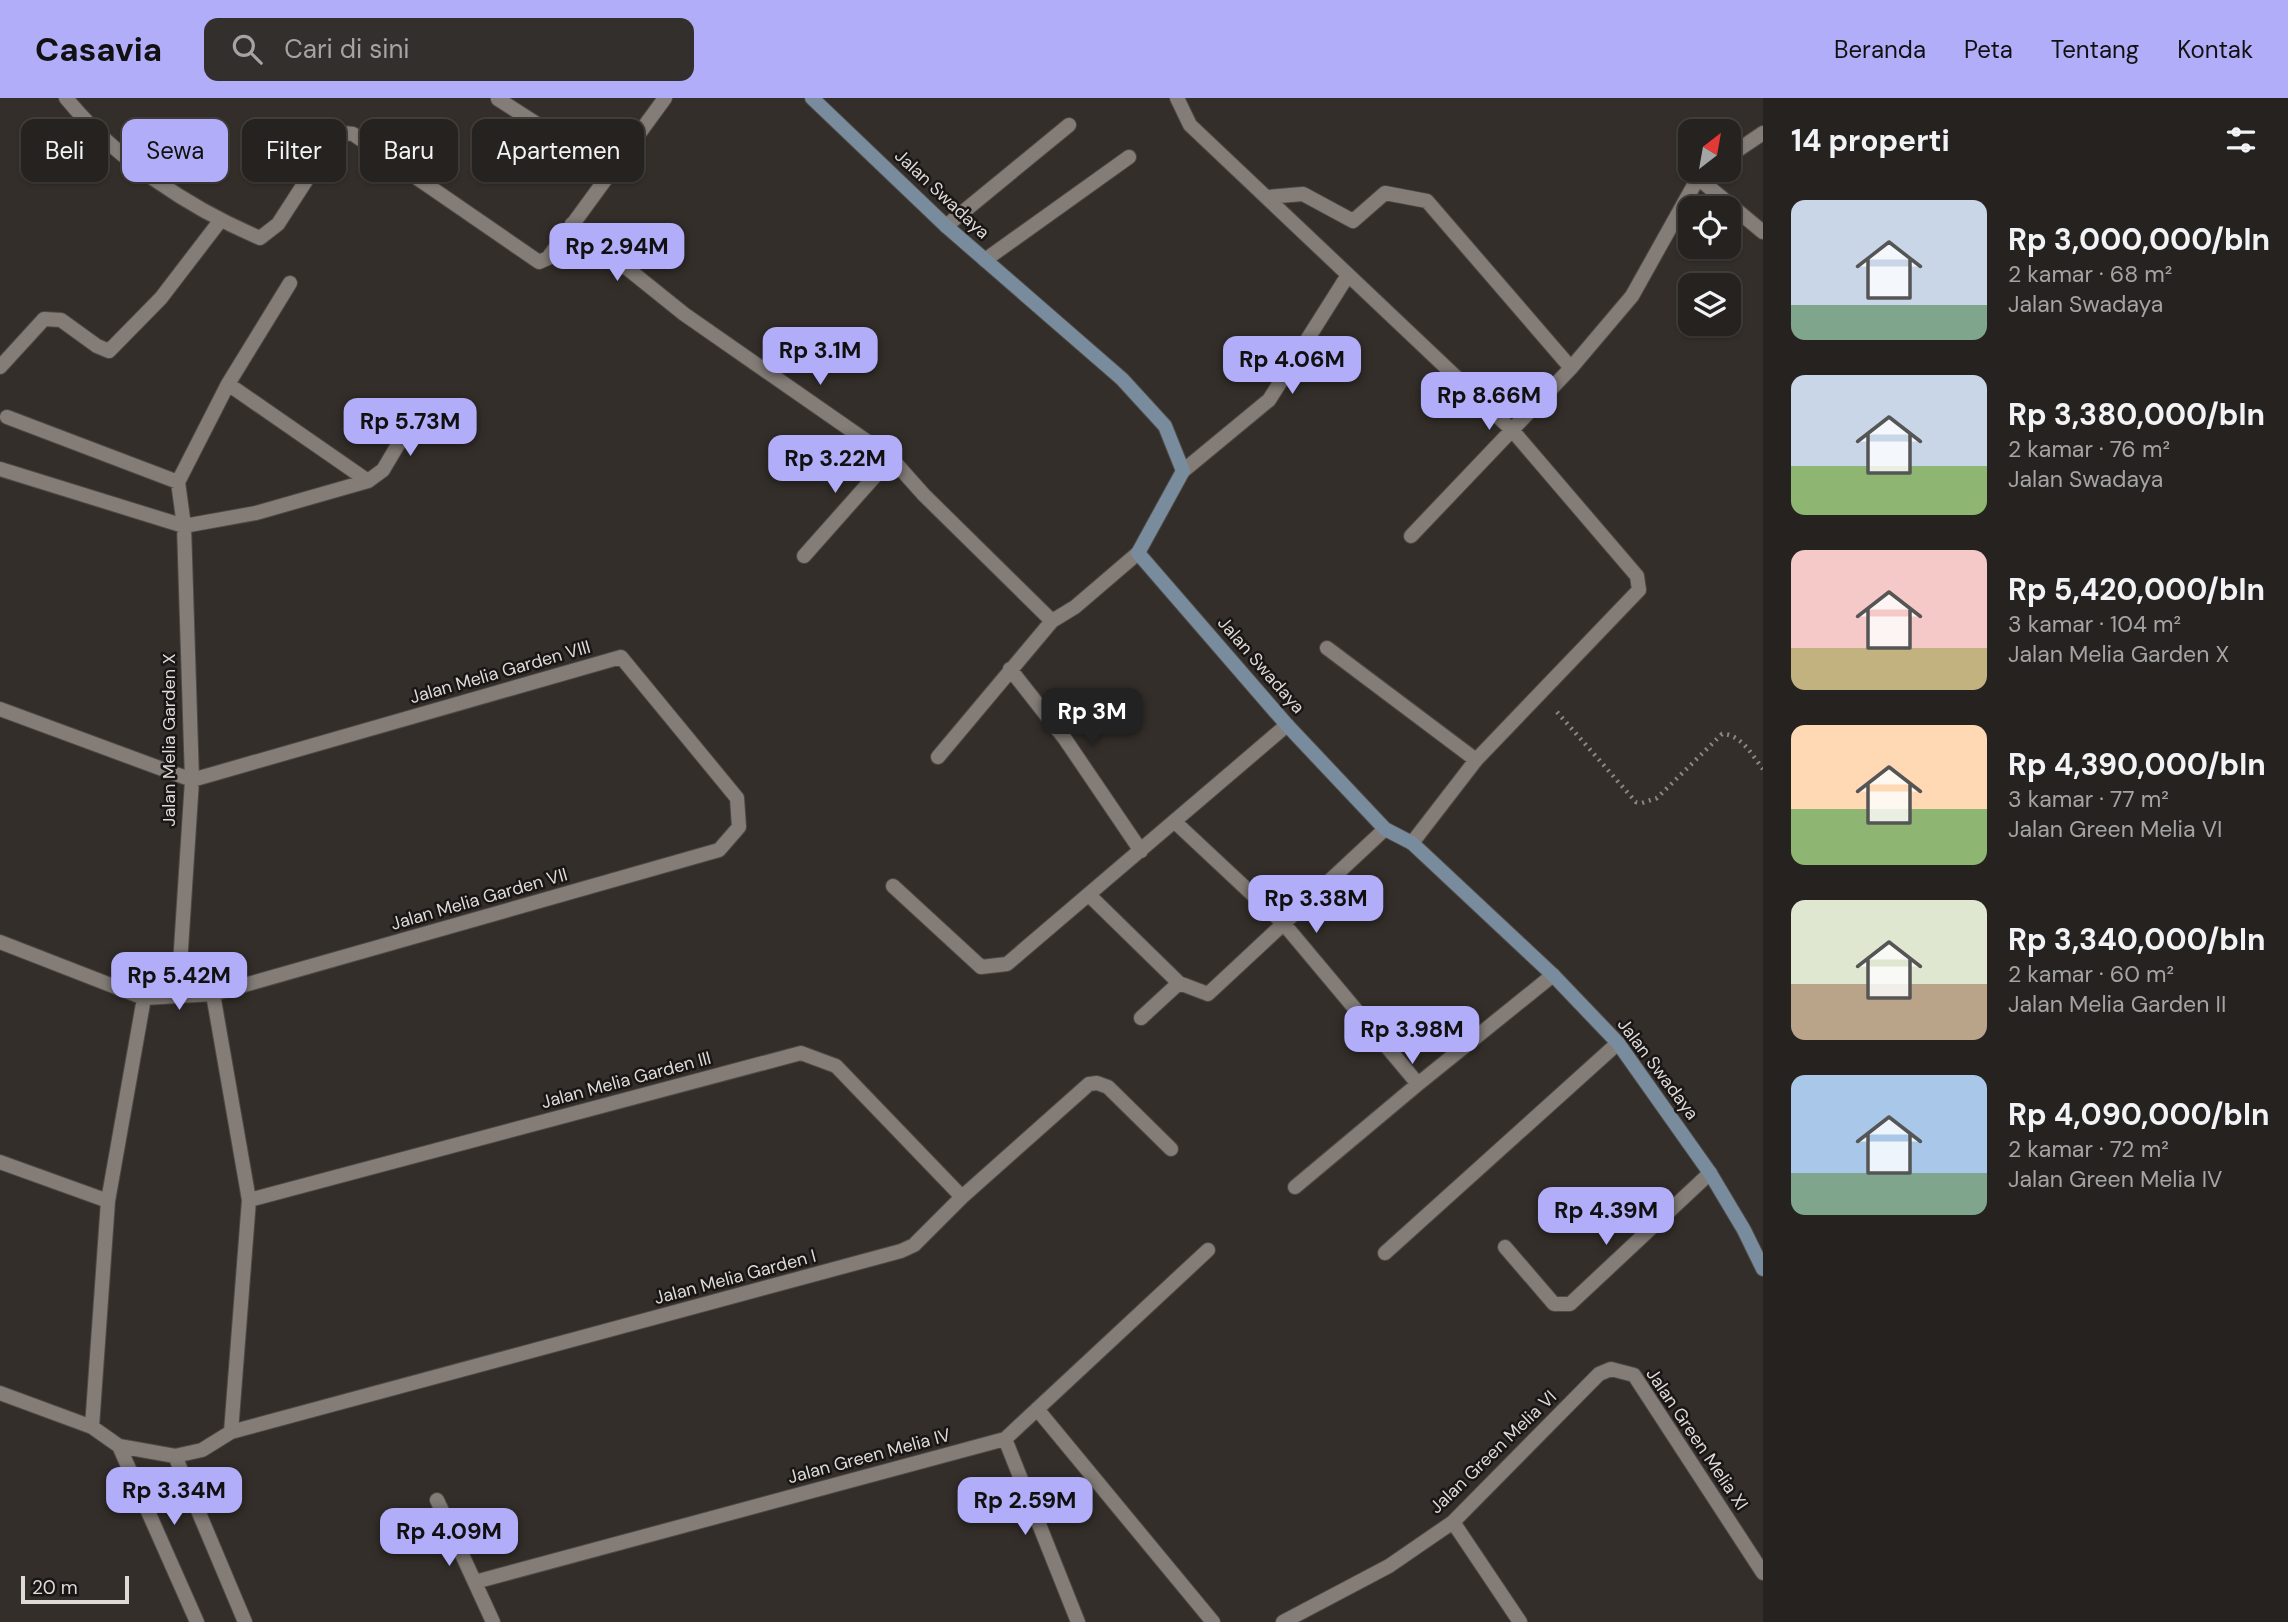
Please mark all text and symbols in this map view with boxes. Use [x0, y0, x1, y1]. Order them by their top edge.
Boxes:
search box [204, 18, 694, 81]
text: Casavia [35, 28, 162, 71]
icon: search [228, 30, 266, 68]
text: Cari di sini [284, 32, 410, 66]
text: Beranda [1834, 34, 1926, 65]
text: Peta [1964, 34, 2013, 65]
text: Tentang [2051, 34, 2139, 65]
text: Kontak [2177, 34, 2253, 65]
chip: Beli [21, 119, 108, 182]
chip: Sewa [122, 119, 228, 182]
chip: Filter [242, 119, 346, 182]
chip: Baru [360, 119, 458, 182]
chip: Apartemen [472, 119, 644, 182]
north arrow [1678, 119, 1741, 182]
map controls [1678, 119, 1741, 336]
text: 14 properti [1791, 121, 1950, 160]
icon: filters [2222, 121, 2260, 159]
street label: Jalan Swadaya [889, 144, 995, 244]
button: locate [1678, 196, 1741, 259]
text: Rp 3,000,000/bln [2008, 220, 2270, 259]
pin: Rp 2.94M [545, 223, 689, 283]
icon: home [1847, 228, 1931, 312]
text: Rp 2.94M [565, 231, 669, 261]
text: 2 kamar · 68 m² [2008, 259, 2172, 289]
button: layers [1678, 273, 1741, 336]
text: Jalan Swadaya [2008, 289, 2163, 319]
pin: Rp 3.1M [755, 328, 885, 387]
text: Rp 3.1M [779, 335, 861, 365]
pin: Rp 4.06M [1220, 336, 1364, 396]
text: Rp 4.06M [1239, 344, 1345, 374]
pin: Rp 8.66M [1417, 372, 1561, 432]
text: Rp 8.66M [1437, 380, 1541, 410]
text: Rp 3,380,000/bln [2008, 395, 2265, 434]
pin: Rp 5.73M [338, 398, 482, 458]
icon: home [1847, 403, 1931, 487]
text: Rp 5.73M [360, 406, 460, 436]
text: 2 kamar · 76 m² [2008, 434, 2170, 464]
pin: Rp 3.22M [763, 436, 907, 495]
text: Rp 3.22M [784, 443, 886, 473]
text: Jalan Swadaya [2008, 464, 2163, 494]
text: Rp 5,420,000/bln [2008, 570, 2265, 609]
icon: home [1847, 578, 1931, 662]
text: 3 kamar · 104 m² [2008, 609, 2181, 639]
street label: Jalan Swadaya [1212, 611, 1310, 719]
street label: Jalan Melia Garden VIII [407, 635, 593, 709]
text: Jalan Melia Garden X [2008, 639, 2229, 669]
street label: Jalan Melia Garden X [157, 653, 181, 827]
pin: Rp 3M [1043, 688, 1141, 748]
text: Rp 3M [1057, 696, 1127, 726]
text: Rp 4,390,000/bln [2008, 745, 2266, 784]
icon: home [1847, 753, 1931, 837]
text: 3 kamar · 77 m² [2008, 784, 2169, 814]
text: Jalan Green Melia VI [2008, 814, 2222, 844]
street label: Jalan Melia Garden VII [388, 862, 570, 936]
pin: Rp 3.38M [1244, 876, 1388, 935]
text: Rp 3.38M [1264, 883, 1368, 913]
text: Rp 3,340,000/bln [2008, 920, 2265, 959]
icon: home [1847, 928, 1931, 1012]
pin: Rp 5.42M [107, 953, 251, 1012]
text: 2 kamar · 60 m² [2008, 959, 2174, 989]
text: Rp 5.42M [127, 960, 231, 990]
text: Jalan Melia Garden II [2008, 989, 2226, 1019]
pin: Rp 3.98M [1340, 1006, 1484, 1066]
street label: Jalan Swadaya [1612, 1013, 1704, 1125]
text: Rp 3.98M [1360, 1014, 1464, 1044]
street label: Jalan Melia Garden III [538, 1046, 714, 1114]
text: Rp 4,090,000/bln [2008, 1095, 2269, 1134]
icon: home [1847, 1103, 1931, 1187]
text: 2 kamar · 72 m² [2008, 1134, 2169, 1164]
text: Jalan Green Melia IV [2008, 1164, 2222, 1194]
pin: Rp 4.39M [1534, 1188, 1678, 1247]
text: Rp 4.39M [1554, 1195, 1658, 1225]
street label: Jalan Melia Garden I [651, 1244, 819, 1310]
street label: Jalan Green Melia XI [1640, 1363, 1754, 1515]
street label: Jalan Green Melia VI [1424, 1385, 1562, 1519]
street label: Jalan Green Melia IV [785, 1423, 953, 1489]
pin: Rp 3.34M [102, 1468, 246, 1527]
text: Rp 3.34M [122, 1475, 226, 1505]
pin: Rp 2.59M [953, 1478, 1097, 1537]
text: Rp 2.59M [974, 1485, 1076, 1515]
pin: Rp 4.09M [377, 1508, 521, 1568]
text: Rp 4.09M [396, 1516, 502, 1546]
scale bar [21, 1573, 130, 1605]
text: 20 m [32, 1575, 78, 1600]

